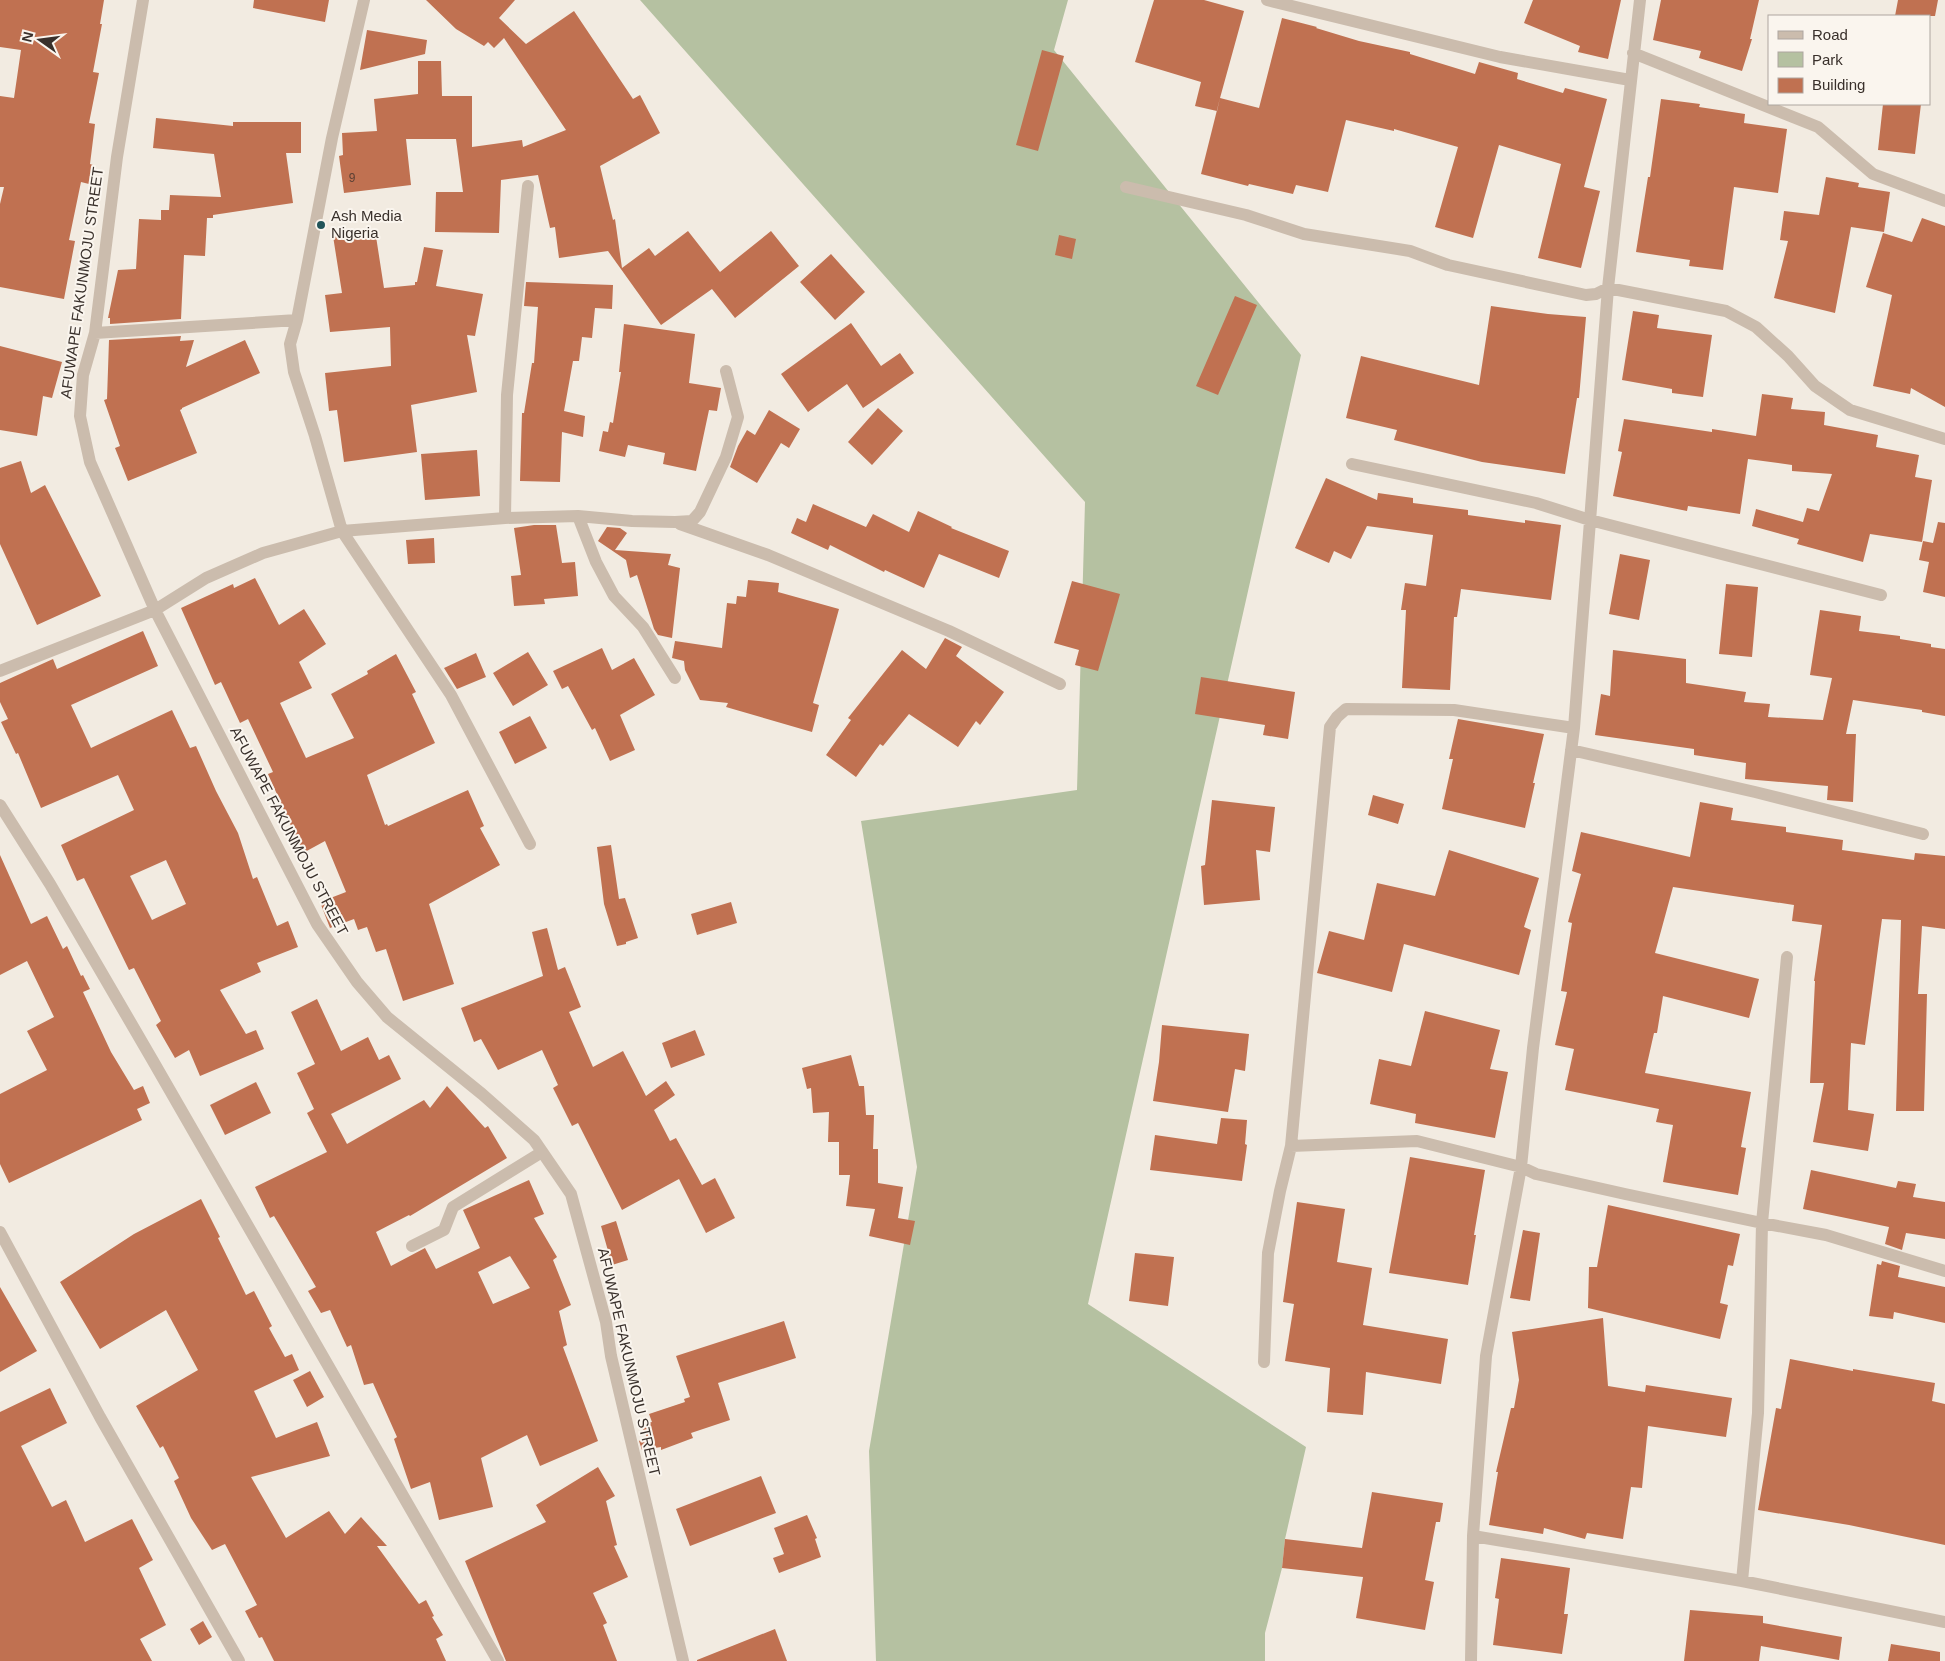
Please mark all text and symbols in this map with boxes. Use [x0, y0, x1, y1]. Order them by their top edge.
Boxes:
north arrow [15, 15, 65, 65]
legend [1768, 15, 1930, 105]
text: Road [1812, 26, 1848, 43]
text: N [18, 30, 36, 44]
text: Park [1812, 51, 1843, 68]
text: Building [1812, 76, 1865, 93]
street label: AFUWAPE FAKUNMOJU STREET [57, 166, 106, 400]
house number: 9 [349, 171, 356, 185]
place label: Ash Media Nigeria [331, 207, 403, 241]
marker: Ash Media Nigeria [315, 219, 327, 231]
street label: AFUWAPE FAKUNMOJU STREET [227, 724, 352, 938]
street label: AFUWAPE FAKUNMOJU STREET [595, 1246, 664, 1478]

